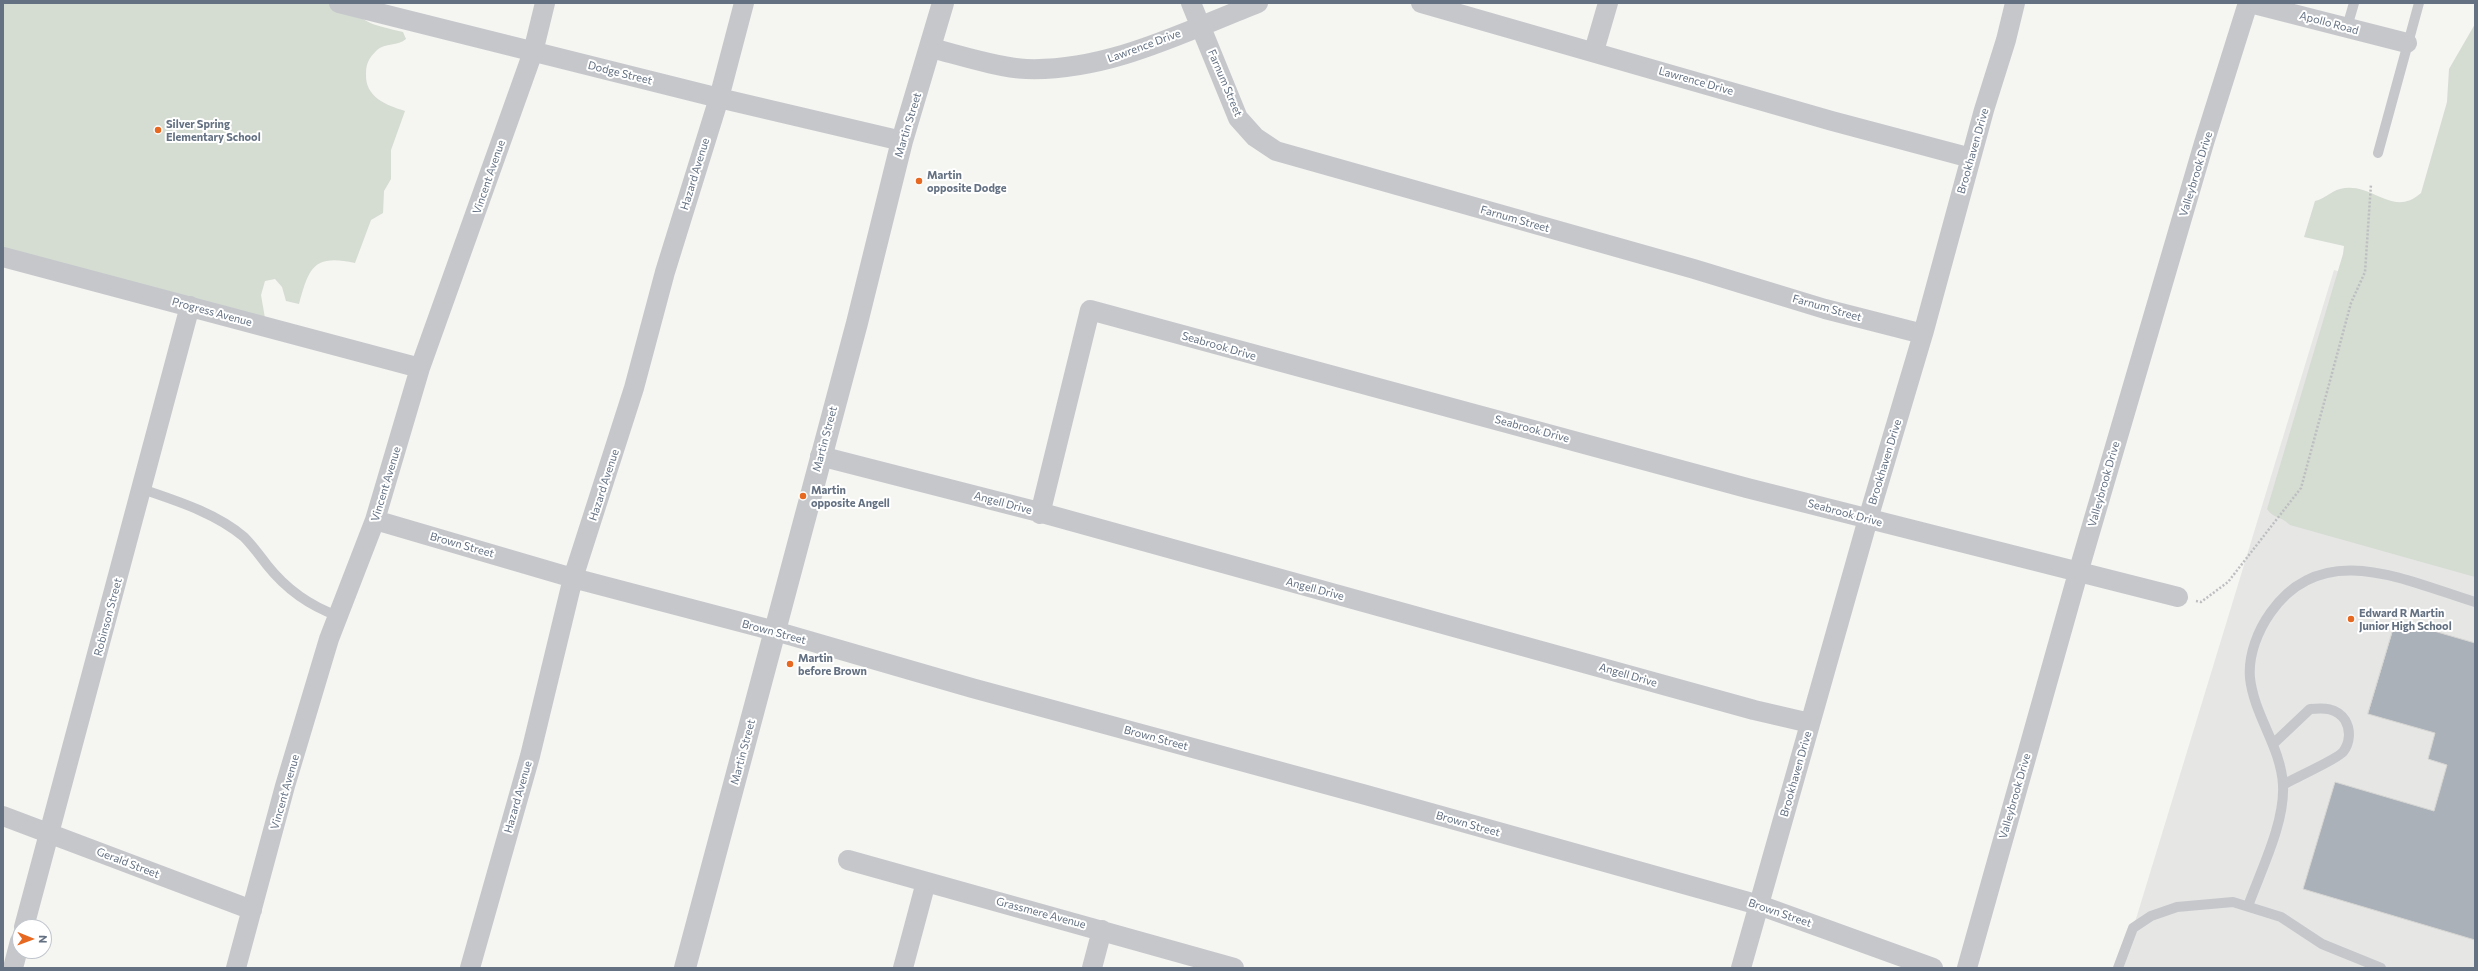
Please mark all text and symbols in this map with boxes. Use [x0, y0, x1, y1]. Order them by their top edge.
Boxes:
street label: Apollo Road [2298, 9, 2360, 37]
street label: Lawrence Drive [1106, 27, 1182, 65]
street label: Farnum Street [1205, 48, 1245, 118]
street label: Dodge Street [586, 59, 654, 87]
street label: Lawrence Drive [1657, 64, 1735, 98]
street label: Martin Street [892, 91, 924, 159]
street label: Brookhaven Drive [1954, 107, 1992, 195]
place label: Silver Spring Elementary School [166, 117, 261, 143]
marker: Silver Spring Elementary School [153, 125, 163, 135]
street label: Valleybrook Drive [2177, 130, 2215, 218]
street label: Hazard Avenue [678, 136, 712, 212]
street label: Vincent Avenue [470, 138, 508, 216]
place label: Martin opposite Dodge [927, 168, 1007, 194]
marker: Martin opposite Dodge [914, 176, 924, 186]
street label: Farnum Street [1479, 203, 1551, 235]
street label: Farnum Street [1791, 292, 1863, 324]
street label: Progress Avenue [170, 295, 254, 329]
street label: Seabrook Drive [1180, 329, 1258, 363]
street label: Martin Street [810, 405, 840, 473]
street label: Seabrook Drive [1493, 413, 1571, 445]
street label: Brookhaven Drive [1866, 418, 1904, 506]
street label: Valleybrook Drive [2086, 440, 2122, 528]
street label: Vincent Avenue [368, 445, 404, 523]
street label: Hazard Avenue [586, 448, 622, 522]
place label: Martin opposite Angell [811, 483, 890, 509]
street label: Angell Drive [972, 489, 1034, 517]
marker: Martin opposite Angell [798, 491, 808, 501]
street label: Seabrook Drive [1806, 497, 1884, 529]
street label: Brown Street [428, 530, 496, 560]
street label: Angell Drive [1284, 575, 1346, 603]
street label: Robinson Street [91, 577, 125, 657]
place label: Edward R Martin Junior High School [2359, 606, 2452, 632]
marker: Edward R Martin Junior High School [2346, 614, 2356, 624]
street label: Brown Street [740, 617, 808, 647]
place label: Martin before Brown [798, 651, 867, 677]
marker: Martin before Brown [785, 659, 795, 669]
street label: Angell Drive [1597, 660, 1659, 690]
street label: Martin Street [728, 718, 758, 786]
street label: Brown Street [1122, 723, 1190, 753]
street label: Brookhaven Drive [1777, 730, 1815, 818]
street label: Valleybrook Drive [1997, 752, 2033, 840]
street label: Vincent Avenue [268, 753, 302, 831]
street label: Hazard Avenue [501, 759, 535, 835]
street label: Brown Street [1434, 809, 1502, 839]
street label: Gerald Street [95, 845, 161, 881]
street label: Grassmere Avenue [995, 895, 1087, 931]
street label: Brown Street [1747, 896, 1813, 930]
north arrow [12, 919, 52, 959]
text: N [37, 935, 50, 943]

